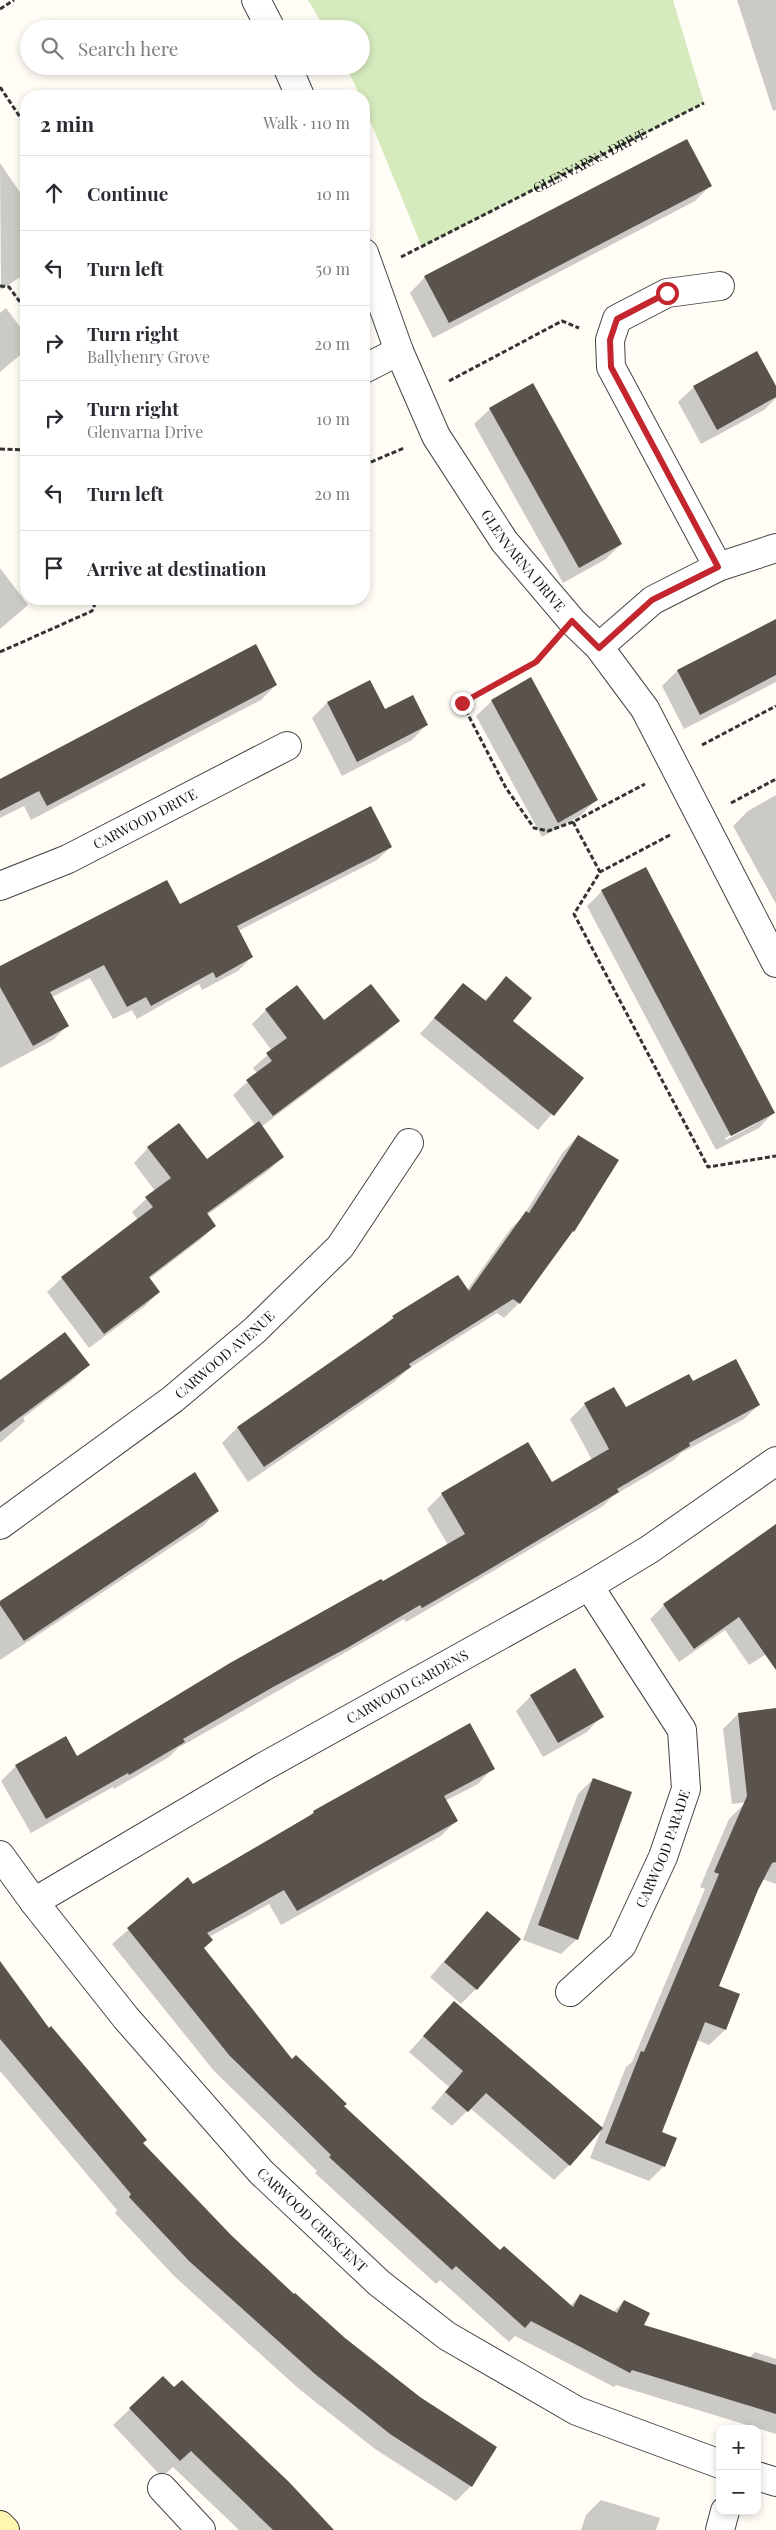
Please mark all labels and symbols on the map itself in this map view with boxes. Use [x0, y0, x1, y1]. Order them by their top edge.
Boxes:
street label: GLENVARNA DRIVE [530, 124, 650, 197]
route start [656, 282, 679, 305]
street label: GLENVARNA DRIVE [477, 506, 570, 615]
route end [451, 692, 474, 715]
street label: CARWOOD DRIVE [90, 784, 200, 853]
street label: CARWOOD AVENUE [170, 1306, 278, 1403]
street label: CARWOOD GARDENS [343, 1645, 472, 1728]
street label: CARWOOD PARADE [631, 1787, 694, 1911]
street label: CARWOOD CRESCENT [253, 2163, 372, 2276]

